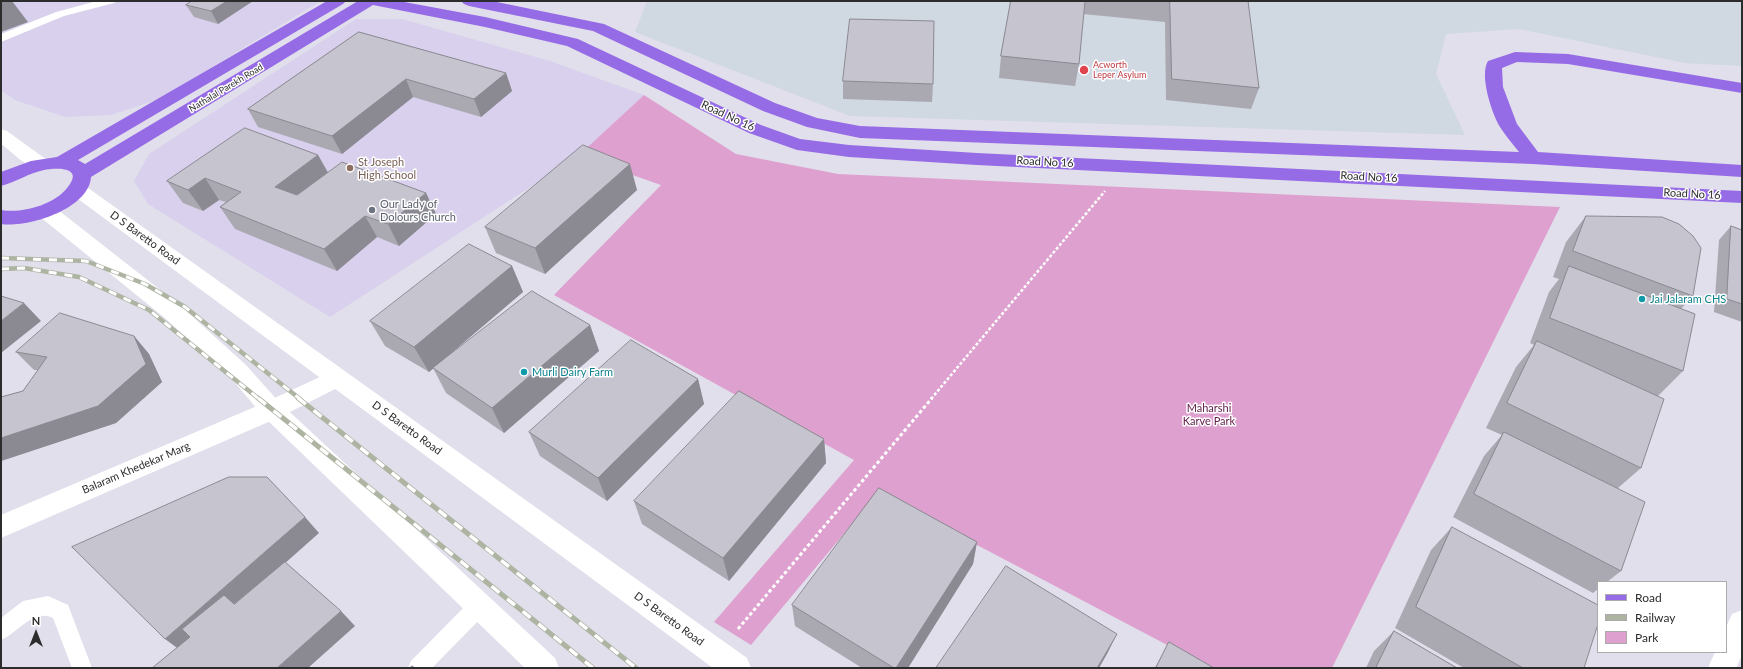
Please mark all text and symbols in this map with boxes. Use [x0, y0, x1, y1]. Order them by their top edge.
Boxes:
place label: Acworth Leper Asylum [1093, 60, 1147, 81]
street label: Nathalal Parekh Road [187, 62, 265, 114]
marker: Acworth Leper Asylum [1078, 64, 1090, 76]
street label: Road No 16 [699, 98, 757, 134]
street label: Road No 16 [1016, 154, 1074, 170]
place label: St Joseph High School [358, 155, 416, 181]
marker: St Joseph High School [345, 163, 355, 173]
street label: Road No 16 [1340, 169, 1398, 185]
street label: Road No 16 [1663, 186, 1721, 202]
place label: Our Lady of Dolours Church [380, 197, 456, 223]
marker: Our Lady of Dolours Church [367, 205, 377, 215]
street label: D S Baretto Road [108, 208, 182, 268]
place label: Jai Jalaram CHS [1650, 292, 1726, 306]
marker: Jai Jalaram CHS [1637, 294, 1647, 304]
place label: Murli Dairy Farm [532, 365, 613, 379]
marker: Murli Dairy Farm [519, 367, 529, 377]
street label: D S Baretto Road [370, 398, 444, 458]
park label: Maharshi Karve Park [1183, 401, 1235, 427]
street label: Balaram Khedekar Marg [80, 439, 192, 497]
legend [1597, 581, 1727, 653]
street label: D S Baretto Road [632, 589, 706, 649]
text: Road [1635, 590, 1662, 605]
text: Railway [1635, 610, 1675, 625]
north arrow [16, 613, 56, 653]
text: N [32, 614, 40, 627]
text: Park [1635, 630, 1658, 645]

